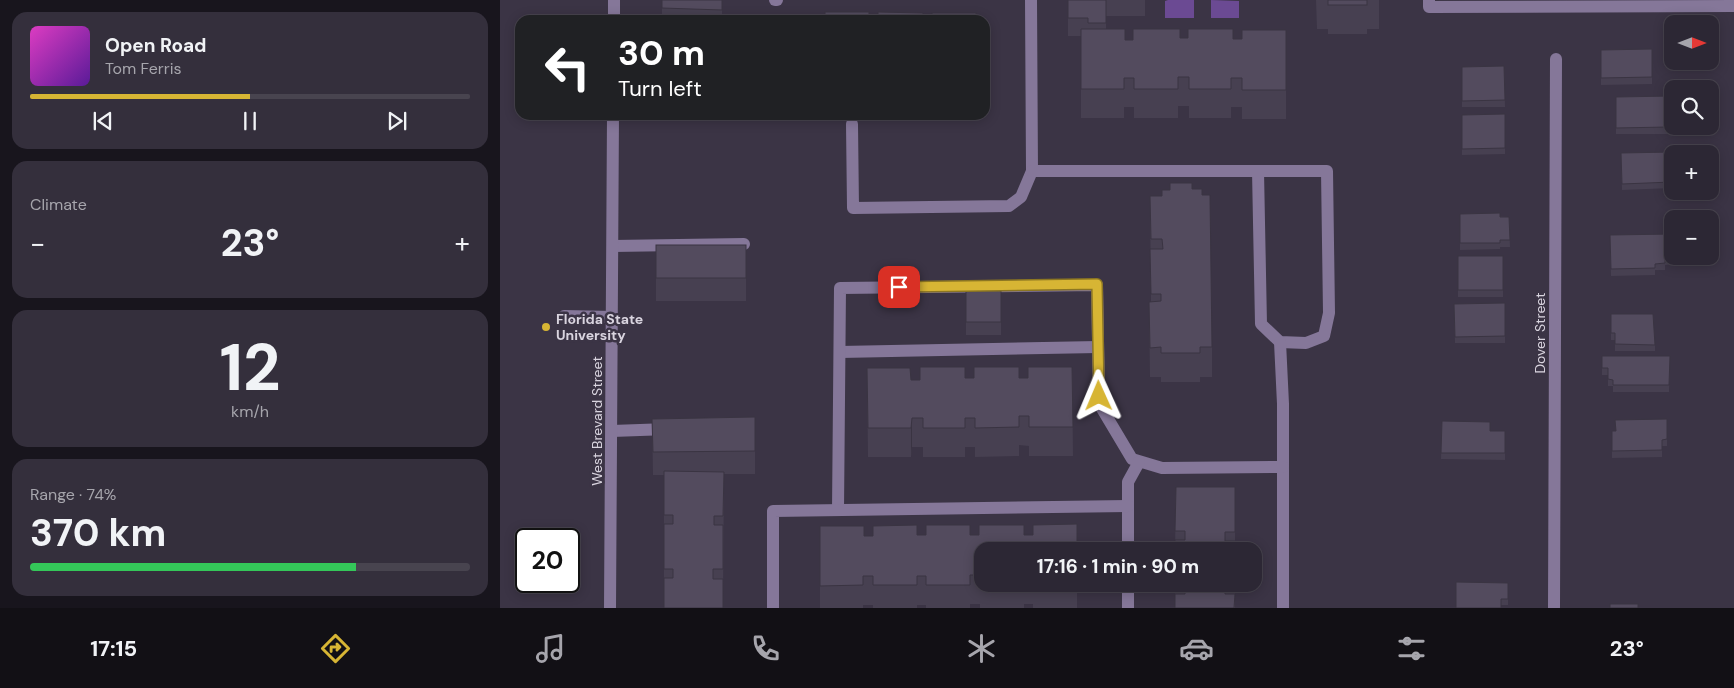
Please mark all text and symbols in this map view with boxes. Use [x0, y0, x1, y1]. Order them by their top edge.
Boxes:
north arrow [1664, 15, 1719, 70]
map controls [1664, 15, 1719, 265]
text: 30 m [618, 30, 705, 76]
text: Open Road [105, 33, 207, 58]
icon: left [535, 35, 600, 100]
text: Tom Ferris [105, 58, 182, 79]
text: Turn left [618, 74, 702, 103]
button: search [1664, 80, 1719, 135]
icon: previous [89, 107, 117, 135]
icon: pause [236, 107, 264, 135]
icon: next [383, 107, 411, 135]
button: + [1664, 145, 1719, 200]
text: Climate [30, 194, 87, 215]
button: − [1664, 210, 1719, 265]
text: 23° [221, 218, 279, 268]
text: − [30, 225, 45, 262]
text: + [455, 225, 470, 262]
pin [878, 266, 920, 308]
icon: arrive [885, 273, 913, 301]
street label: Dover Street [1531, 292, 1549, 374]
place label: Florida State University [556, 310, 643, 344]
marker: Florida State University [540, 321, 552, 333]
text: 12 [219, 326, 281, 410]
street label: West Brevard Street [588, 356, 606, 486]
position arrow [1072, 369, 1124, 421]
text: km/h [231, 401, 269, 422]
text: Range · 74% [30, 484, 116, 505]
text: 370 km [30, 508, 166, 558]
speed limit sign: 20 [515, 528, 580, 593]
text: 17:16 · 1 min · 90 m [1037, 554, 1199, 579]
icon: directions [318, 631, 353, 666]
icon: music [533, 631, 568, 666]
icon: phone [748, 631, 783, 666]
icon: climate [964, 631, 999, 666]
icon: car [1179, 631, 1214, 666]
icon: filters [1394, 631, 1429, 666]
text: 17:15 [90, 634, 137, 663]
text: 23° [1610, 634, 1644, 663]

